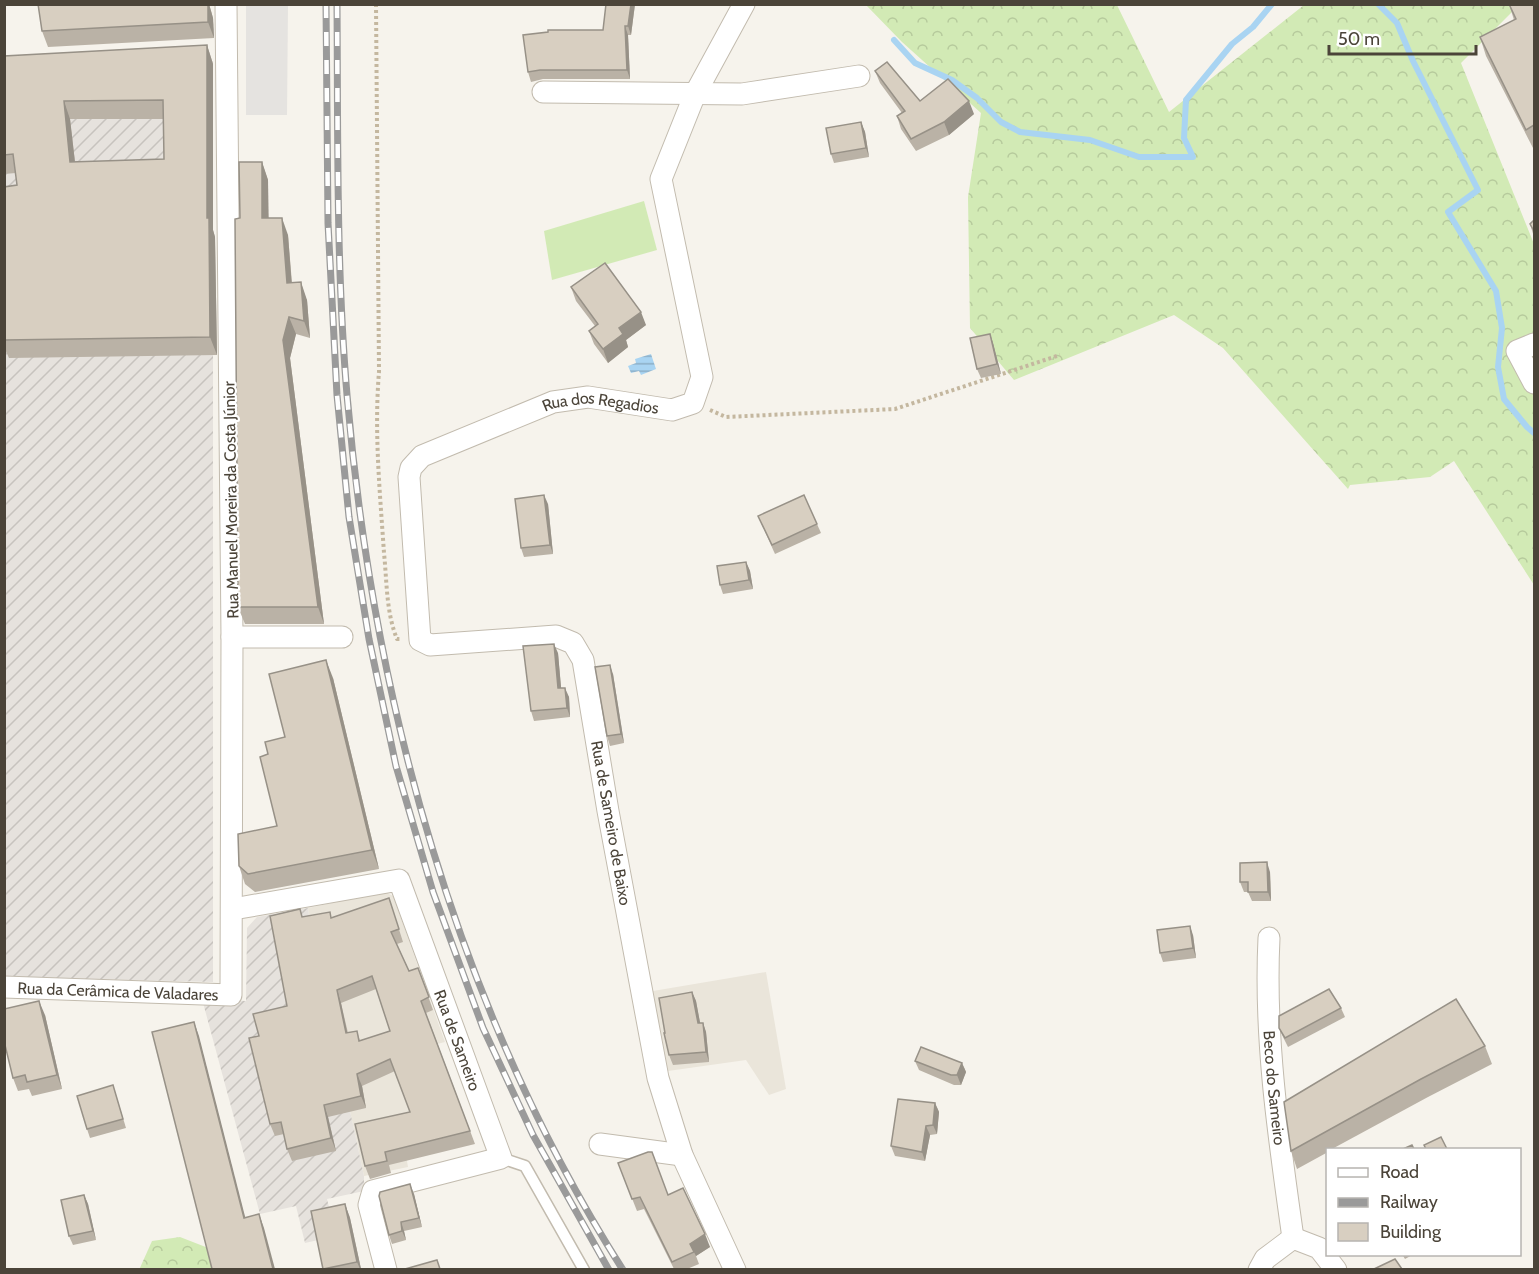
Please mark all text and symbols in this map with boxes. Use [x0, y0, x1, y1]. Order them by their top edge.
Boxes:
scale bar [1329, 18, 1476, 56]
text: 50 m [1338, 28, 1380, 50]
street label: Rua Manuel Moreira da Costa Júnior [219, 380, 243, 619]
street label: Rua dos Regadios [539, 388, 661, 417]
street label: Rua de Sameiro de Baixo [587, 739, 635, 907]
street label: Rua da Cerâmica de Valadares [17, 978, 219, 1004]
street label: Rua de Sameiro [431, 987, 485, 1093]
street label: Beco do Sameiro [1260, 1030, 1290, 1146]
legend [1326, 1148, 1521, 1256]
text: Road [1380, 1161, 1419, 1183]
text: Railway [1380, 1191, 1438, 1213]
text: Building [1380, 1221, 1442, 1243]

